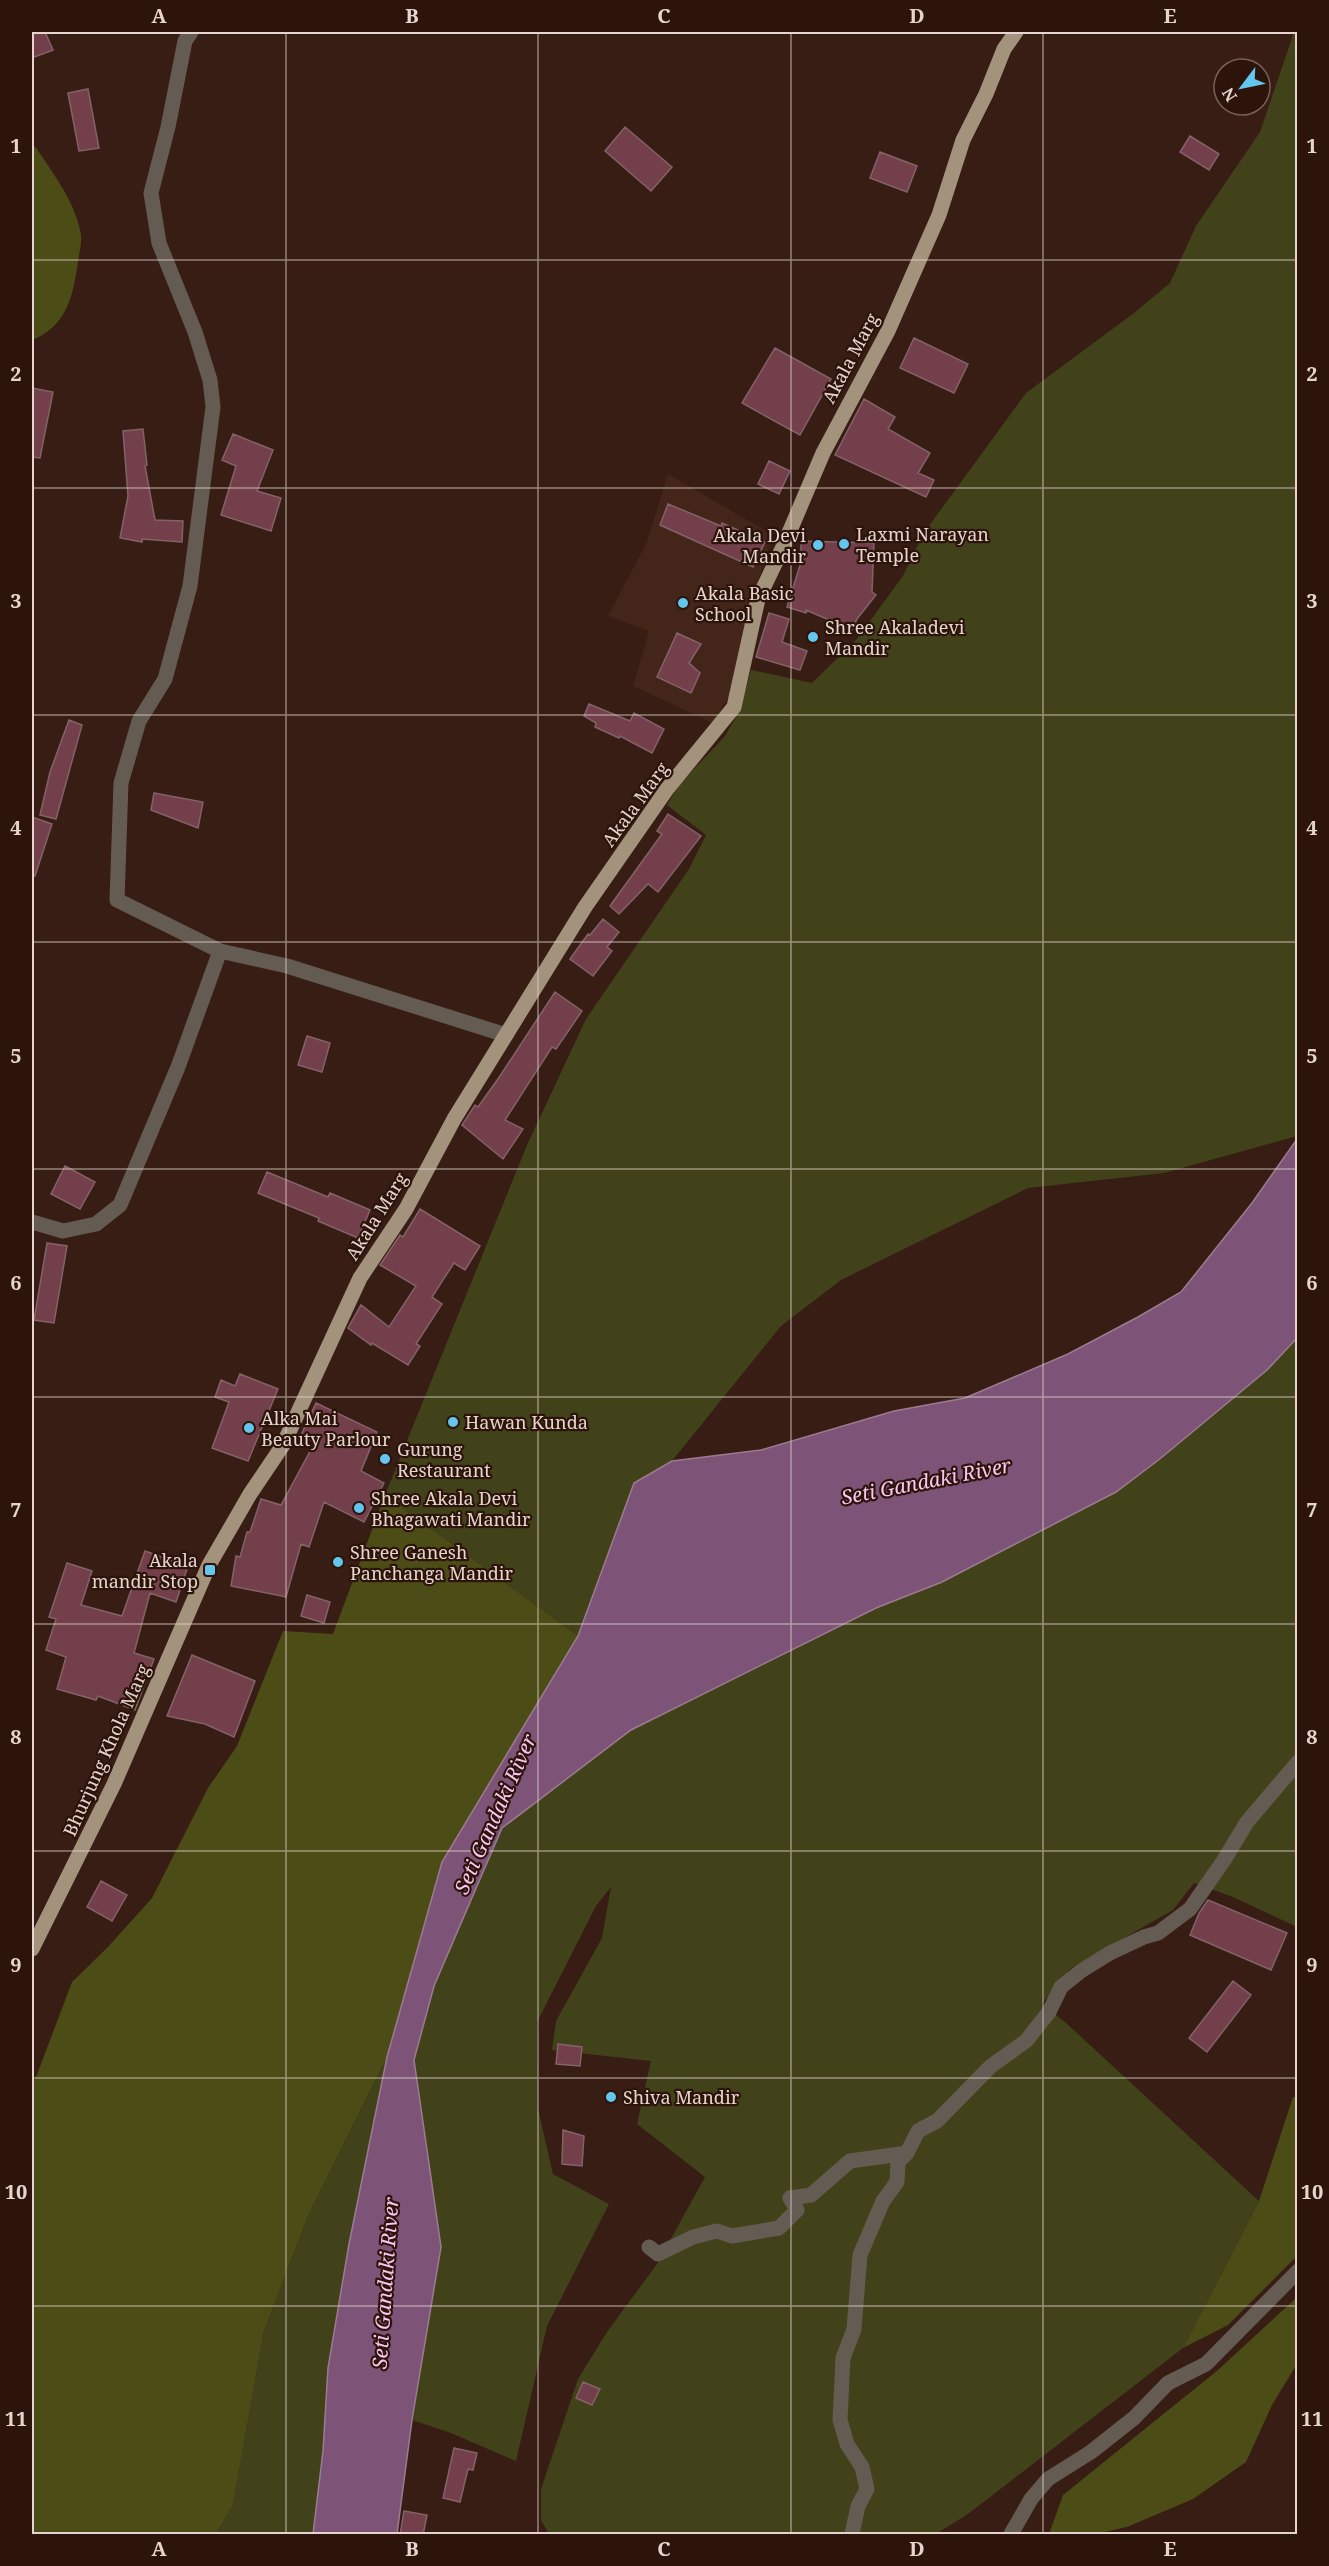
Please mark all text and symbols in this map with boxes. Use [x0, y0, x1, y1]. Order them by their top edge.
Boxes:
text: A [151, 2, 167, 29]
text: B [405, 2, 419, 29]
text: C [657, 2, 671, 29]
text: D [909, 2, 925, 29]
text: E [1163, 2, 1177, 29]
north arrow [1212, 57, 1272, 117]
text: N [1216, 83, 1242, 106]
text: 1 [10, 132, 22, 159]
text: 1 [1306, 132, 1318, 159]
street label: Akala Marg [816, 308, 884, 407]
text: 2 [10, 360, 22, 387]
text: 2 [1306, 360, 1318, 387]
place label: Laxmi Narayan Temple [856, 522, 989, 567]
place label: Akala Devi Mandir [713, 523, 807, 568]
marker: Laxmi Narayan Temple [837, 537, 851, 551]
marker: Akala Devi Mandir [811, 538, 825, 552]
place label: Akala Basic School [695, 581, 794, 626]
text: 3 [10, 587, 22, 614]
text: 3 [1306, 587, 1318, 614]
marker: Akala Basic School [676, 596, 690, 610]
place label: Shree Akaladevi Mandir [825, 615, 965, 660]
marker: Shree Akaladevi Mandir [806, 630, 820, 644]
street label: Akala Marg [596, 757, 674, 851]
text: 4 [10, 814, 22, 841]
text: 4 [1306, 814, 1318, 841]
text: 5 [10, 1042, 22, 1069]
text: 5 [1306, 1042, 1318, 1069]
street label: Akala Marg [340, 1167, 413, 1264]
text: 6 [10, 1269, 22, 1296]
text: 6 [1306, 1269, 1318, 1296]
place label: Alka Mai Beauty Parlour [261, 1406, 391, 1451]
place label: Hawan Kunda [465, 1410, 588, 1434]
marker: Hawan Kunda [446, 1415, 460, 1429]
marker: Alka Mai Beauty Parlour [242, 1421, 256, 1435]
place label: Gurung Restaurant [397, 1437, 491, 1482]
water label: Seti Gandaki River [839, 1451, 1014, 1511]
marker: Gurung Restaurant [378, 1452, 392, 1466]
place label: Shree Akala Devi Bhagawati Mandir [371, 1486, 531, 1531]
text: 7 [10, 1496, 22, 1523]
text: 7 [1306, 1496, 1318, 1523]
marker: Shree Akala Devi Bhagawati Mandir [352, 1501, 366, 1515]
place label: Shree Ganesh Panchanga Mandir [350, 1540, 514, 1585]
place label: Akala mandir Stop [92, 1548, 198, 1593]
marker: Shree Ganesh Panchanga Mandir [331, 1555, 345, 1569]
marker: Akala mandir Stop [203, 1563, 217, 1577]
street label: Bhurjung Khola Marg [57, 1660, 155, 1840]
text: 8 [10, 1723, 22, 1750]
text: 8 [1306, 1723, 1318, 1750]
water label: Seti Gandaki River [448, 1729, 543, 1898]
text: 9 [10, 1951, 22, 1978]
text: 9 [1306, 1951, 1318, 1978]
place label: Shiva Mandir [623, 2085, 740, 2109]
marker: Shiva Mandir [604, 2090, 618, 2104]
text: 10 [5, 2178, 27, 2205]
text: 10 [1301, 2178, 1323, 2205]
water label: Seti Gandaki River [366, 2195, 405, 2370]
text: 11 [5, 2405, 27, 2432]
text: 11 [1301, 2405, 1323, 2432]
text: A [151, 2535, 167, 2562]
text: B [405, 2535, 419, 2562]
text: C [657, 2535, 671, 2562]
text: D [909, 2535, 925, 2562]
text: E [1163, 2535, 1177, 2562]

